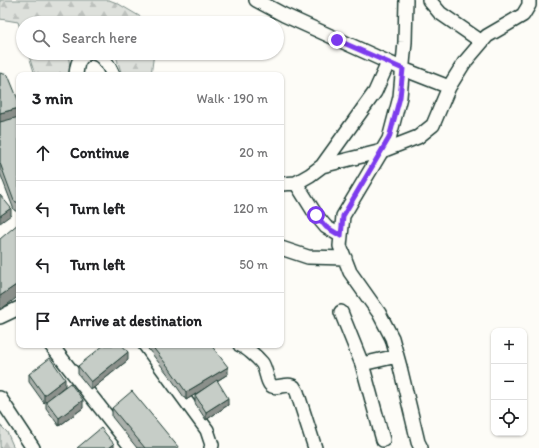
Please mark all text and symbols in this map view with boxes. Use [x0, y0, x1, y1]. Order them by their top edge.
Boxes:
search box [16, 16, 284, 60]
icon: search [30, 27, 52, 49]
text: Search here [62, 29, 137, 47]
route end [328, 31, 346, 49]
text: 3 min [32, 88, 73, 108]
text: Walk · 190 m [197, 91, 268, 106]
icon: ahead [32, 142, 54, 164]
text: Continue [70, 144, 129, 162]
text: 20 m [239, 145, 268, 160]
icon: left [32, 198, 54, 220]
text: Turn left [70, 200, 125, 218]
text: 120 m [233, 201, 268, 216]
route start [307, 206, 325, 224]
icon: left [32, 254, 54, 276]
text: Turn left [70, 256, 125, 274]
text: 50 m [239, 257, 268, 272]
icon: arrive [32, 310, 54, 332]
text: Arrive at destination [70, 312, 202, 330]
map controls [491, 328, 527, 436]
button: + [491, 328, 527, 364]
button: − [491, 364, 527, 400]
button: locate [491, 400, 527, 436]

